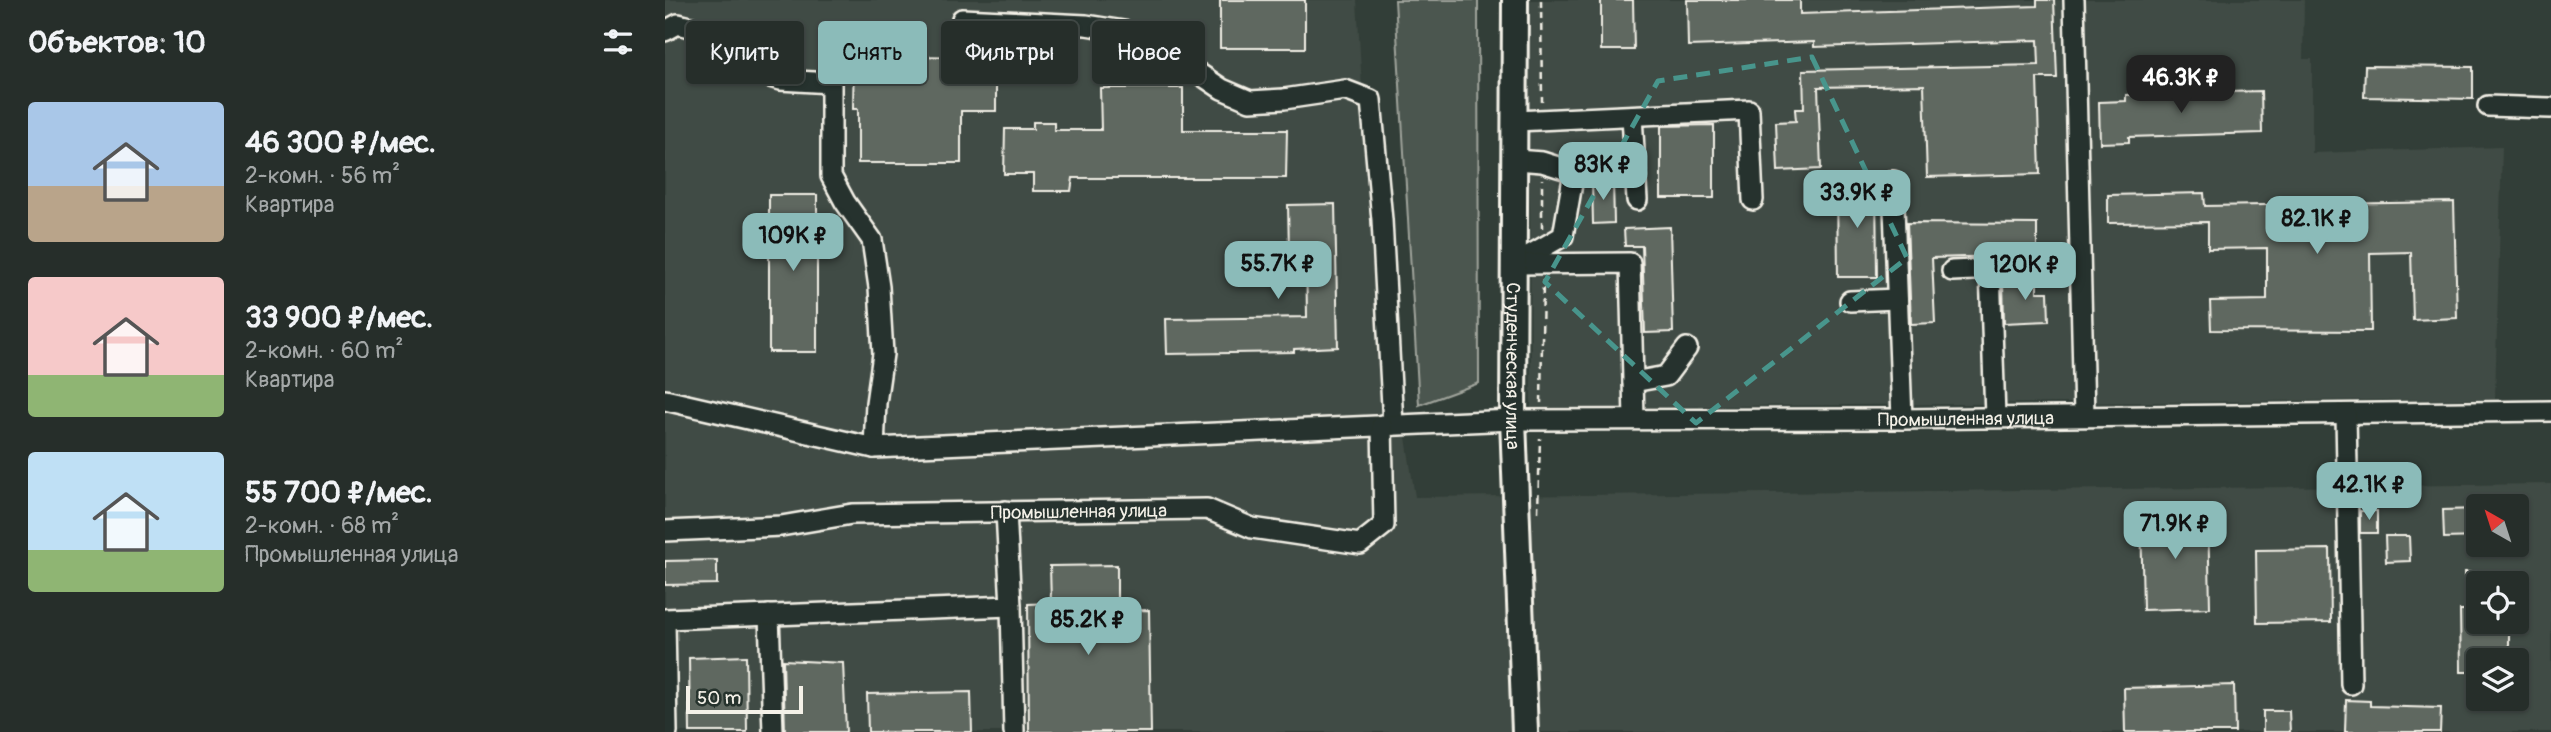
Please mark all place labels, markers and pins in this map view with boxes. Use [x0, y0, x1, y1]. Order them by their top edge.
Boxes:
pin: 46.3K ₽ [2116, 55, 2246, 115]
pin: 83K ₽ [1554, 142, 1652, 202]
pin: 33.9K ₽ [1792, 170, 1922, 230]
pin: 82.1K ₽ [2252, 196, 2382, 256]
pin: 109K ₽ [736, 214, 850, 273]
pin: 55.7K ₽ [1213, 242, 1343, 301]
pin: 120K ₽ [1968, 243, 2082, 302]
pin: 42.1K ₽ [2304, 462, 2434, 522]
pin: 71.9K ₽ [2110, 502, 2240, 561]
pin: 85.2K ₽ [1023, 598, 1153, 657]

